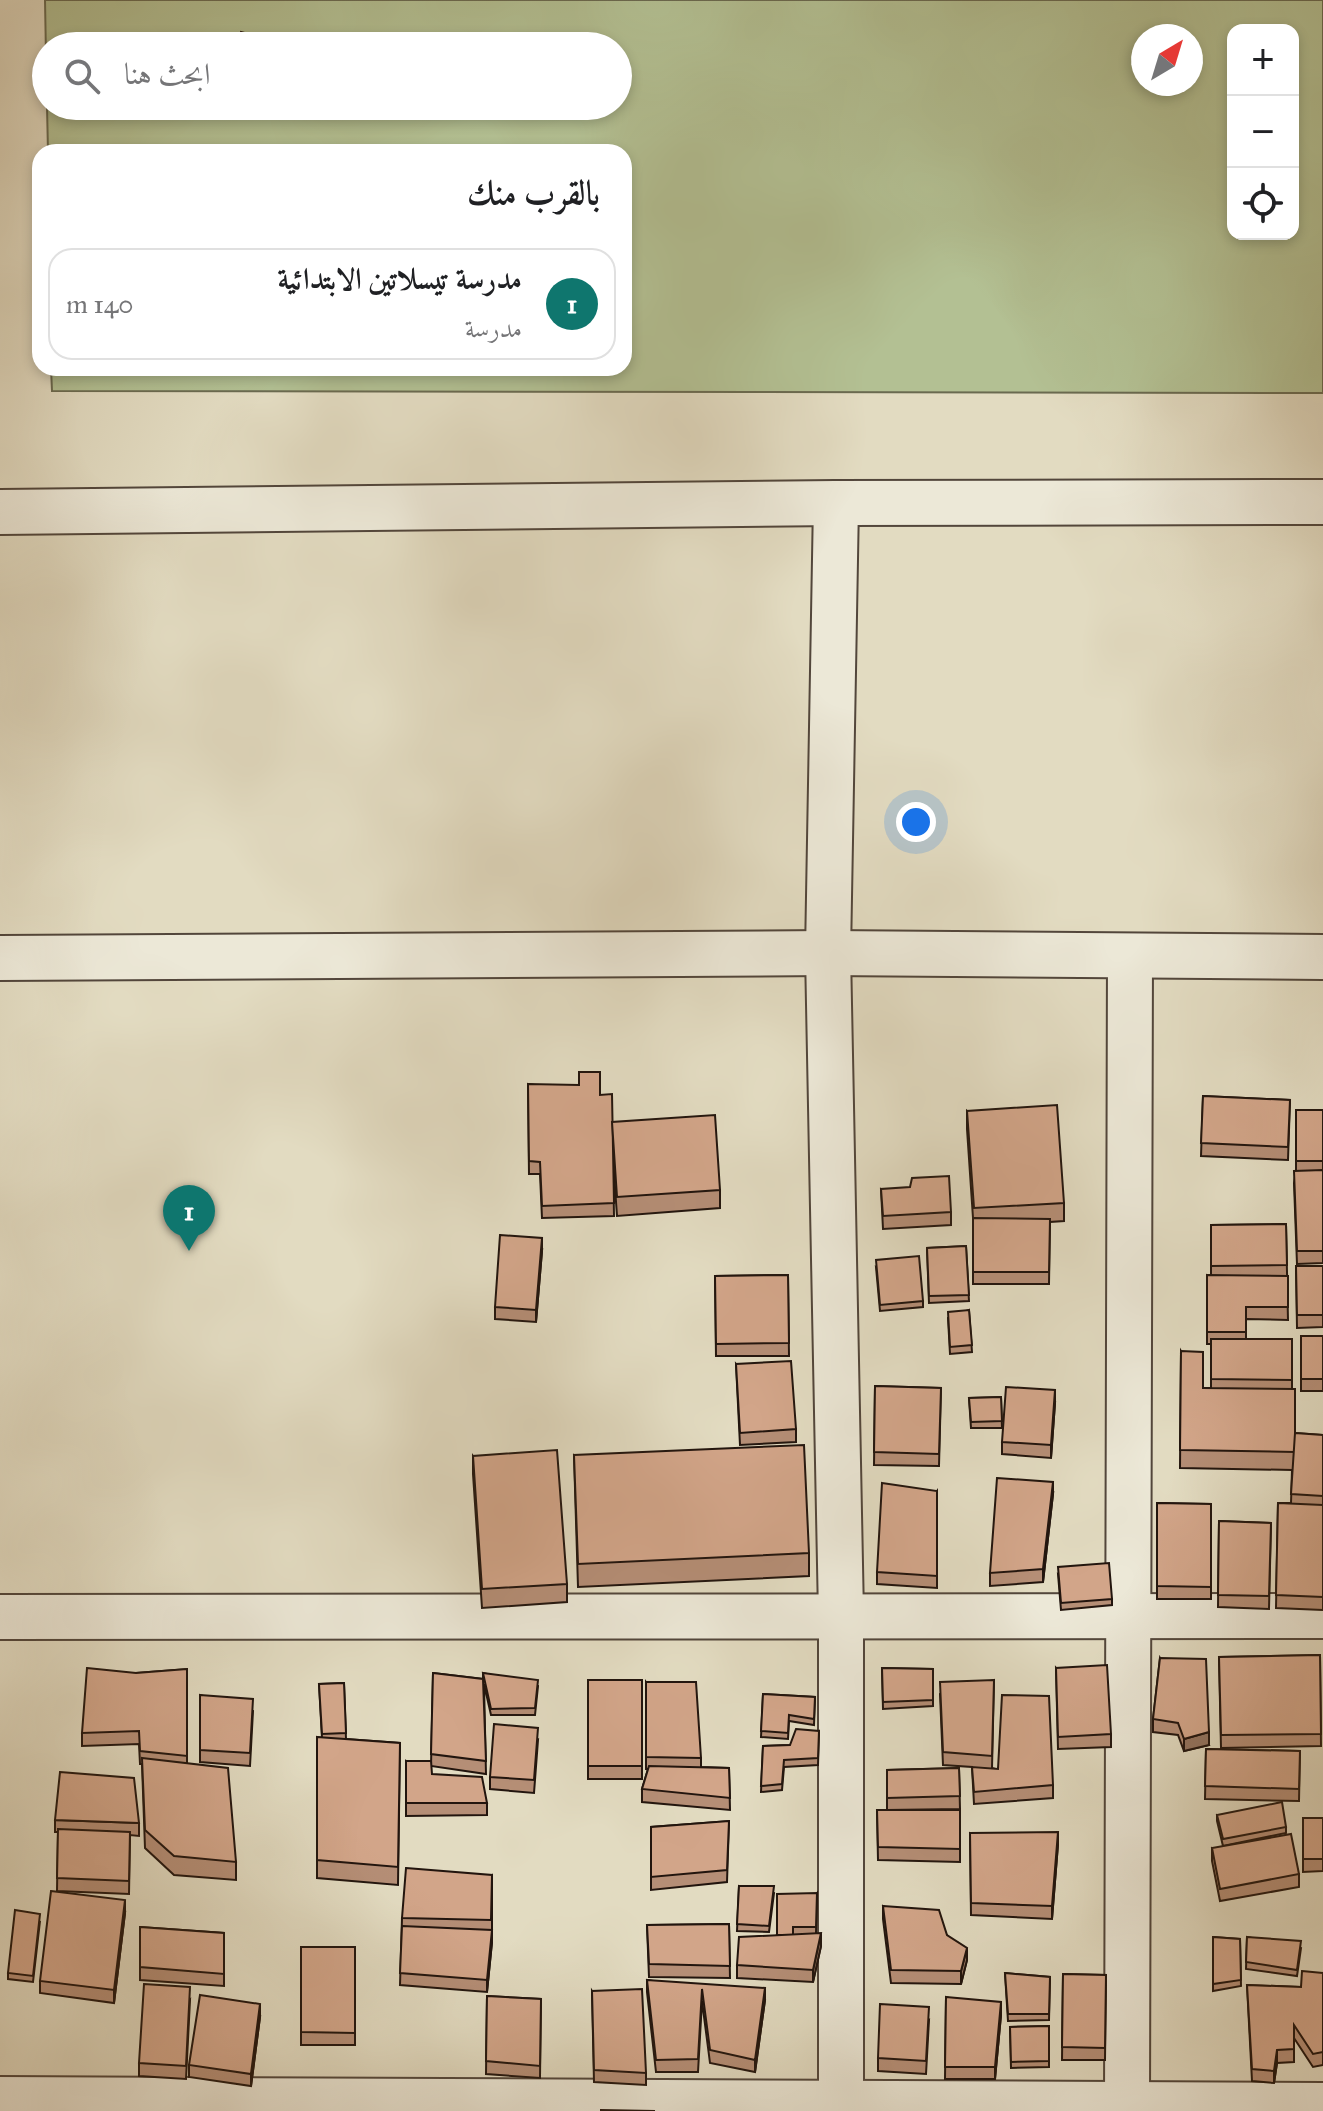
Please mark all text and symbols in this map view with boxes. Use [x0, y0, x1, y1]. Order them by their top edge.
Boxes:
north arrow [1131, 24, 1203, 96]
map controls [1227, 24, 1299, 240]
button: + [1227, 24, 1299, 96]
search box [32, 32, 632, 120]
icon: search [60, 54, 104, 98]
text: ابحث هنا [124, 56, 210, 92]
button: − [1227, 96, 1299, 168]
button: locate [1227, 168, 1299, 240]
text: بالقرب منك [467, 172, 600, 213]
text: مدرسة تيسلاتين الابتدائية [278, 261, 522, 297]
text: 140 m [66, 288, 133, 320]
text: 1 [567, 288, 577, 320]
text: مدرسة [465, 312, 522, 344]
your location [896, 802, 936, 842]
pin: 1 [163, 1185, 215, 1251]

